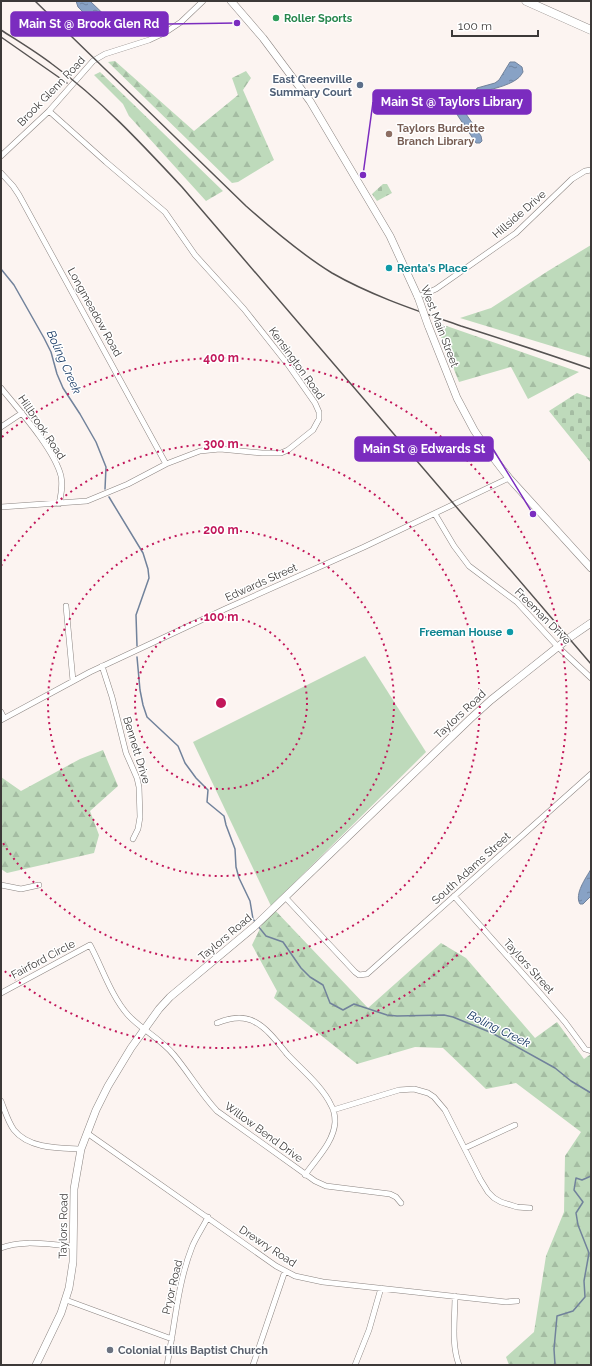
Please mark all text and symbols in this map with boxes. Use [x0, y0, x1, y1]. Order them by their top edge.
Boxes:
callout: Main St @ Brook Glen Rd [11, 12, 168, 36]
place label: Roller Sports [284, 12, 353, 25]
scale bar [452, 12, 538, 38]
marker: Roller Sports [271, 13, 281, 23]
text: Main St @ Brook Glen Rd [19, 17, 159, 31]
text: 100 m [458, 19, 492, 33]
street label: Brook Glenn Road [15, 54, 88, 129]
place label: East Greenville Summary Court [270, 73, 353, 99]
marker: East Greenville Summary Court [355, 80, 365, 90]
callout: Main St @ Taylors Library [373, 90, 531, 114]
text: Main St @ Taylors Library [381, 95, 524, 109]
place label: Taylors Burdette Branch Library [397, 122, 485, 148]
marker: Taylors Burdette Branch Library [384, 129, 394, 139]
street label: Hillside Drive [490, 187, 549, 241]
place label: Renta's Place [397, 262, 468, 275]
marker: Renta's Place [384, 263, 394, 273]
street label: Longmeadow Road [65, 266, 124, 359]
street label: West Main Street [418, 283, 461, 369]
street label: Kensington Road [266, 325, 327, 402]
water label: Boling Creek [44, 328, 84, 397]
text: 400 m [203, 351, 239, 365]
street label: Hillbrook Road [15, 393, 68, 462]
text: 300 m [203, 437, 239, 451]
callout: Main St @ Edwards St [355, 437, 493, 461]
text: Main St @ Edwards St [363, 442, 486, 456]
text: 200 m [203, 523, 239, 537]
street label: Edwards Street [223, 561, 299, 604]
street label: Freeman Drive [512, 586, 574, 648]
text: 100 m [204, 610, 238, 624]
place label: Freeman House [419, 626, 502, 639]
marker: Freeman House [505, 627, 515, 637]
street label: Taylors Road [432, 687, 489, 741]
centre of rings [214, 696, 228, 710]
street label: Bennett Drive [120, 715, 153, 786]
street label: South Adams Street [429, 829, 513, 907]
street label: Taylors Road [196, 911, 255, 963]
street label: Taylors Street [501, 936, 557, 997]
street label: Fairford Circle [9, 937, 78, 982]
water label: Boling Creek [465, 1008, 533, 1050]
street label: Willow Bend Drive [222, 1100, 306, 1166]
street label: Taylors Road [56, 1193, 71, 1259]
street label: Drewry Road [237, 1223, 299, 1270]
street label: Pryor Road [160, 1258, 185, 1316]
place label: Colonial Hills Baptist Church [118, 1344, 268, 1357]
marker: Colonial Hills Baptist Church [105, 1345, 115, 1355]

